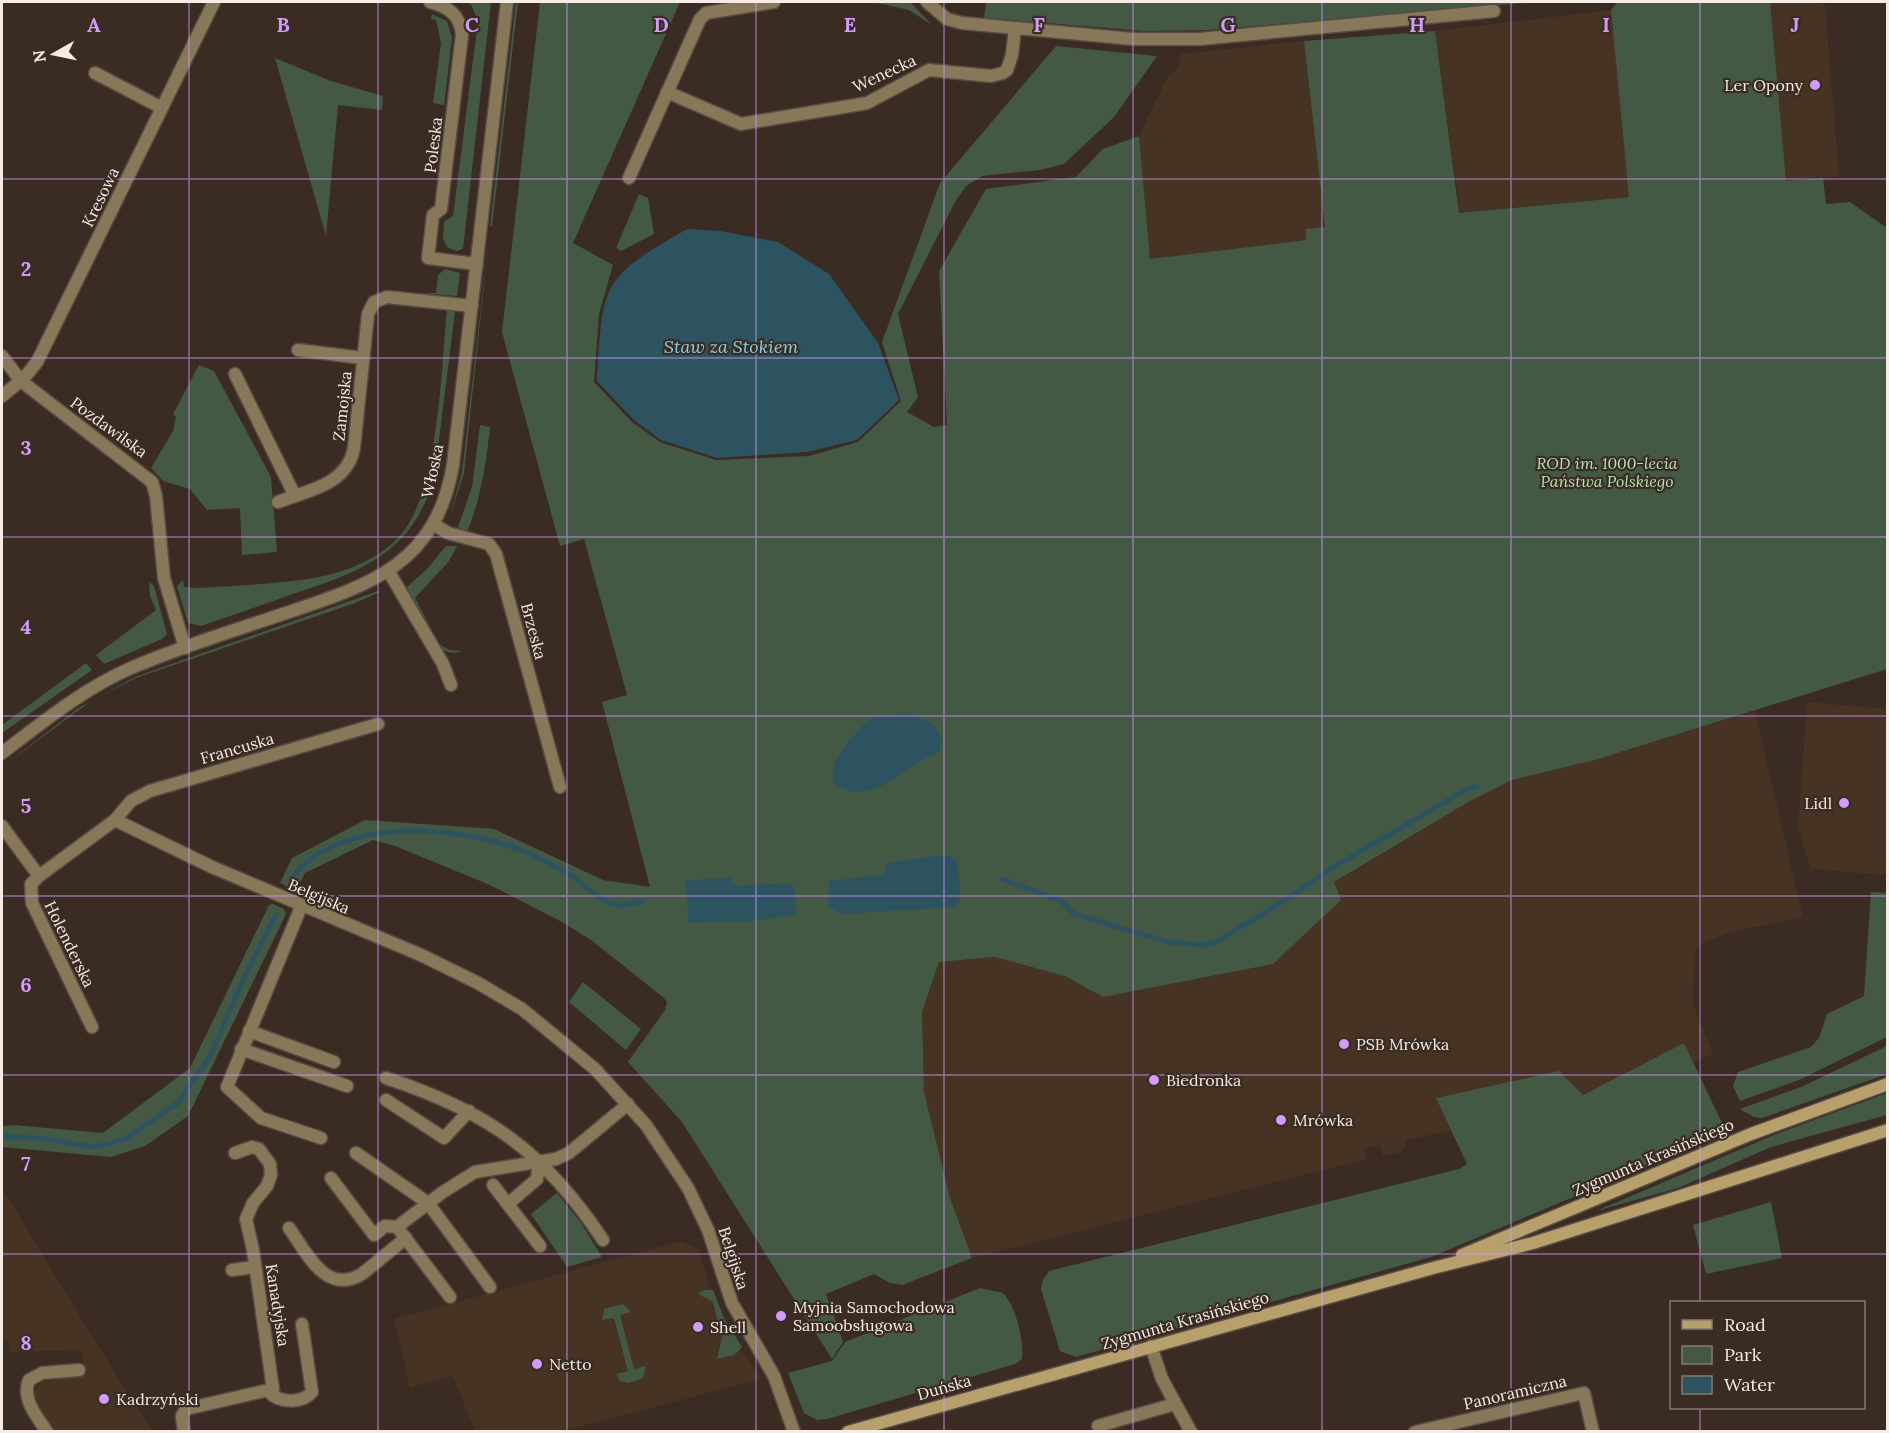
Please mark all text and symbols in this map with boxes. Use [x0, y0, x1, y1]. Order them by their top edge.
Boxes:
text: A [87, 12, 101, 37]
text: B [276, 12, 290, 37]
text: C [465, 12, 479, 37]
text: D [653, 12, 669, 37]
text: E [844, 12, 856, 37]
text: F [1033, 12, 1045, 37]
text: G [1220, 12, 1236, 37]
text: H [1409, 12, 1425, 37]
text: I [1602, 12, 1610, 37]
text: J [1790, 12, 1800, 37]
north arrow [24, 24, 84, 84]
text: N [28, 49, 50, 64]
street label: Wenecka [849, 50, 919, 96]
place label: Ler Opony [1724, 75, 1804, 95]
marker: Ler Opony [1808, 78, 1822, 92]
street label: Poleska [420, 116, 446, 174]
street label: Kresowa [77, 164, 123, 230]
text: 2 [21, 256, 31, 281]
water label: Staw za Stokiem [664, 335, 798, 358]
street label: Zamojska [328, 370, 356, 442]
street label: Pozdawilska [67, 392, 151, 462]
text: 3 [20, 435, 32, 460]
street label: Włoska [417, 442, 447, 500]
park label: ROD im. 1000-lecia Państwa Polskiego [1536, 453, 1678, 491]
street label: Brzeska [517, 601, 551, 661]
text: 4 [21, 614, 32, 639]
street label: Francuska [198, 728, 276, 768]
text: 5 [21, 793, 32, 818]
place label: Lidl [1804, 793, 1832, 813]
marker: Lidl [1837, 796, 1851, 810]
street label: Belgijska [285, 874, 353, 918]
street label: Holenderska [40, 898, 100, 990]
text: 6 [20, 972, 32, 997]
place label: PSB Mrówka [1356, 1034, 1449, 1054]
marker: PSB Mrówka [1337, 1037, 1351, 1051]
place label: Biedronka [1166, 1070, 1241, 1090]
marker: Biedronka [1147, 1073, 1161, 1087]
place label: Mrówka [1293, 1110, 1353, 1130]
marker: Mrówka [1274, 1113, 1288, 1127]
street label: Zygmunta Krasińskiego [1569, 1114, 1737, 1200]
text: 7 [21, 1151, 31, 1176]
street label: Belgijska [714, 1224, 754, 1292]
street label: Kanadyjska [262, 1262, 294, 1348]
street label: Zygmunta Krasińskiego [1099, 1286, 1271, 1354]
place label: Myjnia Samochodowa Samoobsługowa [793, 1297, 955, 1335]
legend [1670, 1301, 1865, 1409]
marker: Myjnia Samochodowa Samoobsługowa [774, 1309, 788, 1323]
text: Road [1724, 1313, 1766, 1336]
place label: Shell [710, 1317, 746, 1337]
marker: Shell [691, 1320, 705, 1334]
text: 8 [20, 1330, 32, 1355]
text: Park [1724, 1343, 1762, 1366]
place label: Netto [549, 1354, 592, 1374]
marker: Netto [530, 1357, 544, 1371]
street label: Duńska [915, 1370, 973, 1404]
street label: Panoramiczna [1461, 1370, 1569, 1414]
text: Water [1724, 1373, 1775, 1396]
place label: Kadrzyński [116, 1389, 199, 1409]
marker: Kadrzyński [97, 1392, 111, 1406]

